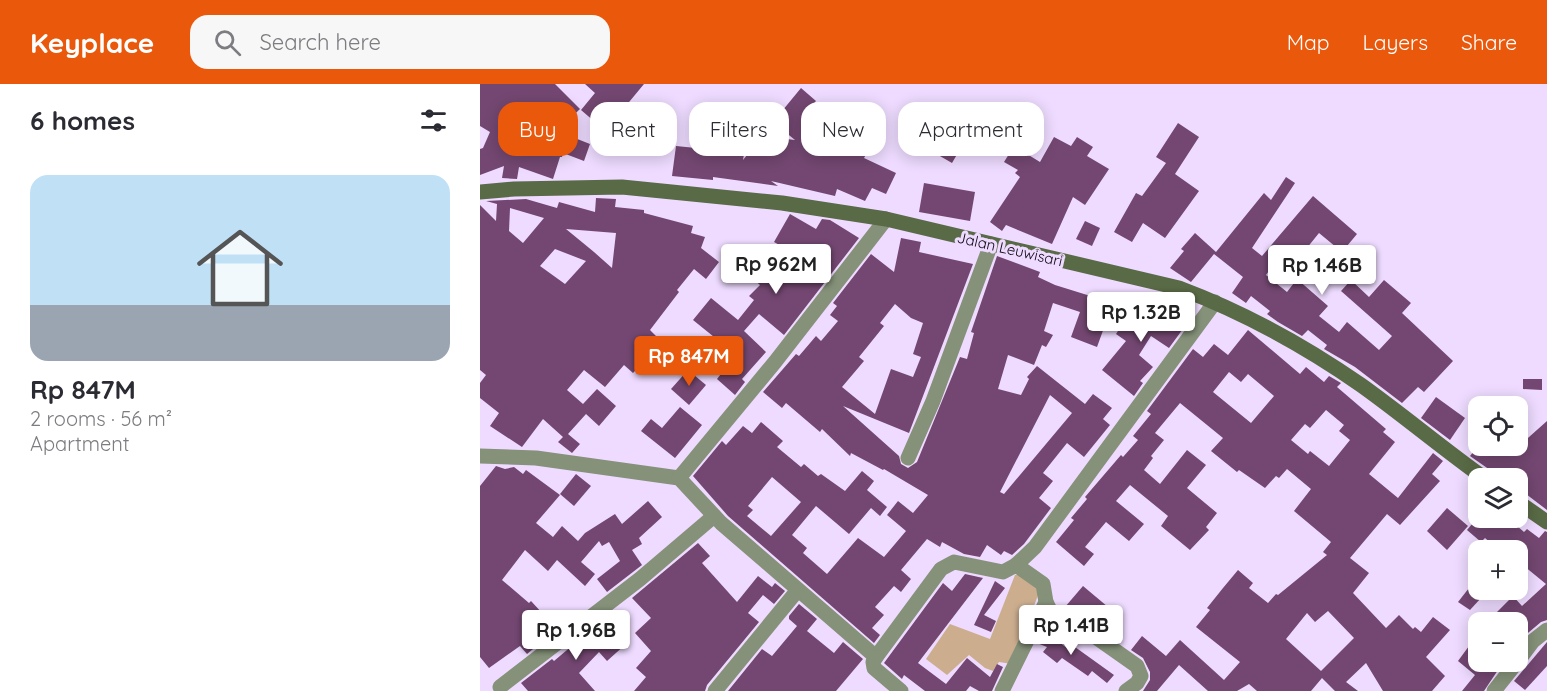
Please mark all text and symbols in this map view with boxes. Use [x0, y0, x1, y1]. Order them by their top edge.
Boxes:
search box [190, 15, 610, 69]
text: Keyplace [30, 25, 154, 60]
icon: search [211, 26, 244, 59]
text: Search here [259, 28, 381, 56]
text: Map [1287, 29, 1330, 55]
text: Layers [1363, 29, 1428, 55]
text: Share [1461, 29, 1517, 55]
chip: Buy [498, 102, 578, 156]
chip: Rent [590, 102, 677, 156]
chip: Filters [689, 102, 789, 156]
chip: New [801, 102, 886, 156]
chip: Apartment [898, 102, 1044, 156]
text: 6 homes [30, 104, 135, 137]
icon: filters [417, 104, 450, 137]
icon: home [186, 214, 294, 322]
street label: Jalan Leuwisari [955, 228, 1065, 270]
pin: Rp 962M [721, 244, 831, 295]
pin: Rp 1.46B [1260, 245, 1384, 296]
text: Rp 962M [735, 251, 817, 276]
text: Rp 1.46B [1282, 252, 1362, 277]
pin: Rp 1.32B [1079, 292, 1203, 343]
text: Rp 1.32B [1101, 299, 1181, 324]
pin: Rp 847M [634, 336, 744, 387]
text: Rp 847M [648, 343, 730, 368]
text: Rp 847M [30, 373, 136, 406]
map controls [1468, 396, 1528, 672]
button: locate [1468, 396, 1528, 456]
text: 2 rooms · 56 m² [30, 406, 172, 431]
text: Apartment [30, 431, 130, 456]
button: layers [1468, 468, 1528, 528]
button: + [1468, 540, 1528, 600]
pin: Rp 1.41B [1009, 605, 1133, 656]
pin: Rp 1.96B [514, 610, 638, 661]
text: Rp 1.41B [1033, 612, 1109, 637]
button: − [1468, 612, 1528, 672]
text: Rp 1.96B [536, 617, 616, 642]

